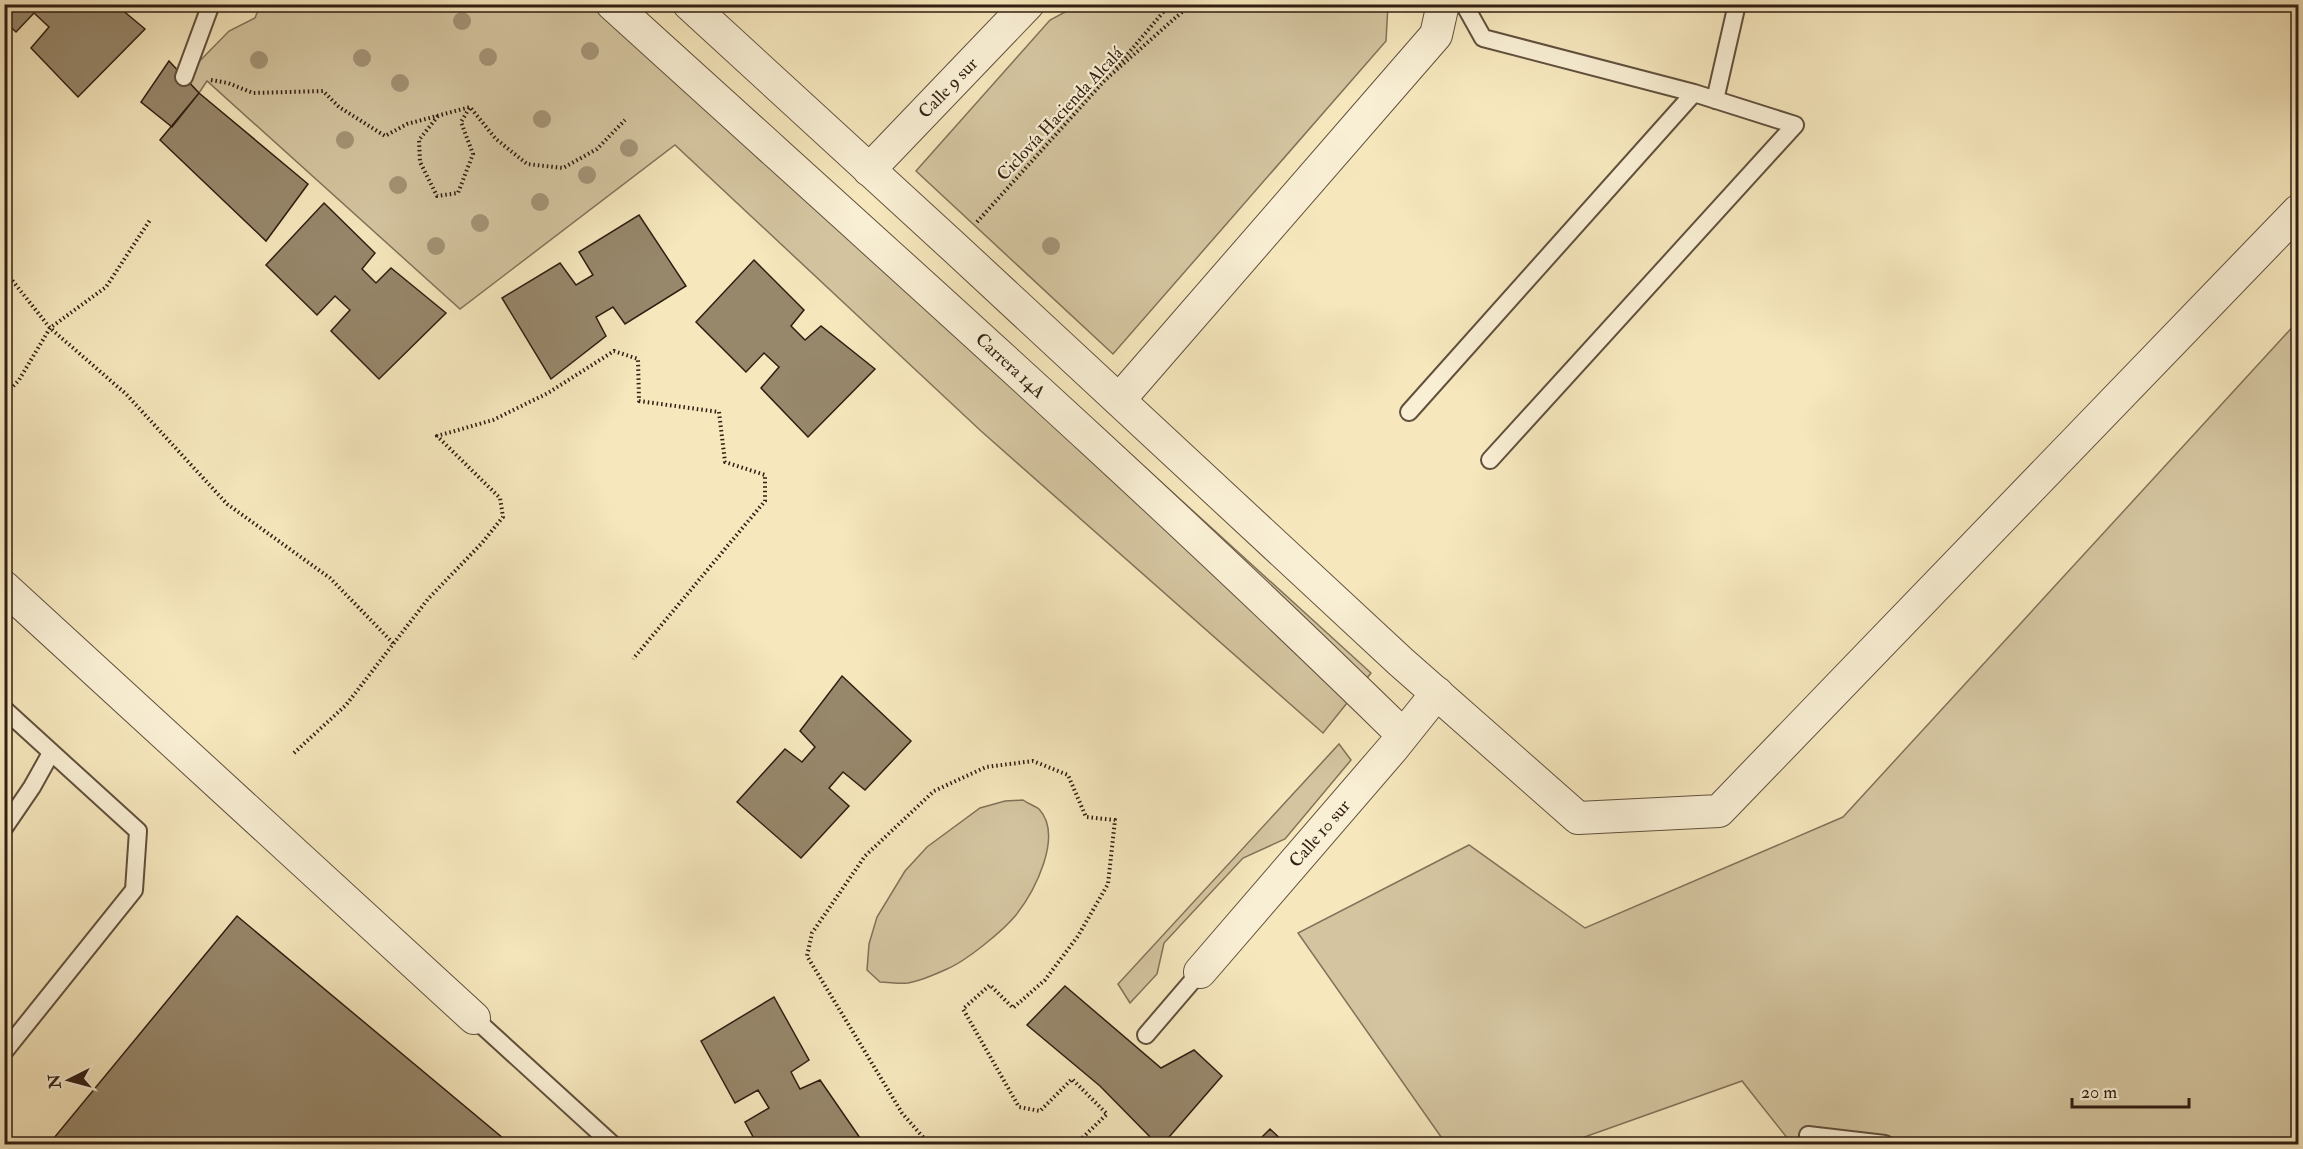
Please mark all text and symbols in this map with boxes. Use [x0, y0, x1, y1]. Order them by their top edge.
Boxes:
street label: Ciclovía Hacienda Alcalá [992, 42, 1129, 186]
street label: Calle 9 sur [913, 52, 983, 123]
street label: Carrera 14A [971, 328, 1051, 404]
street label: Calle 10 sur [1284, 794, 1355, 872]
north arrow [39, 1050, 99, 1110]
scale bar [2072, 1071, 2189, 1109]
text: N [44, 1073, 66, 1091]
text: 20 m [2081, 1081, 2117, 1104]

